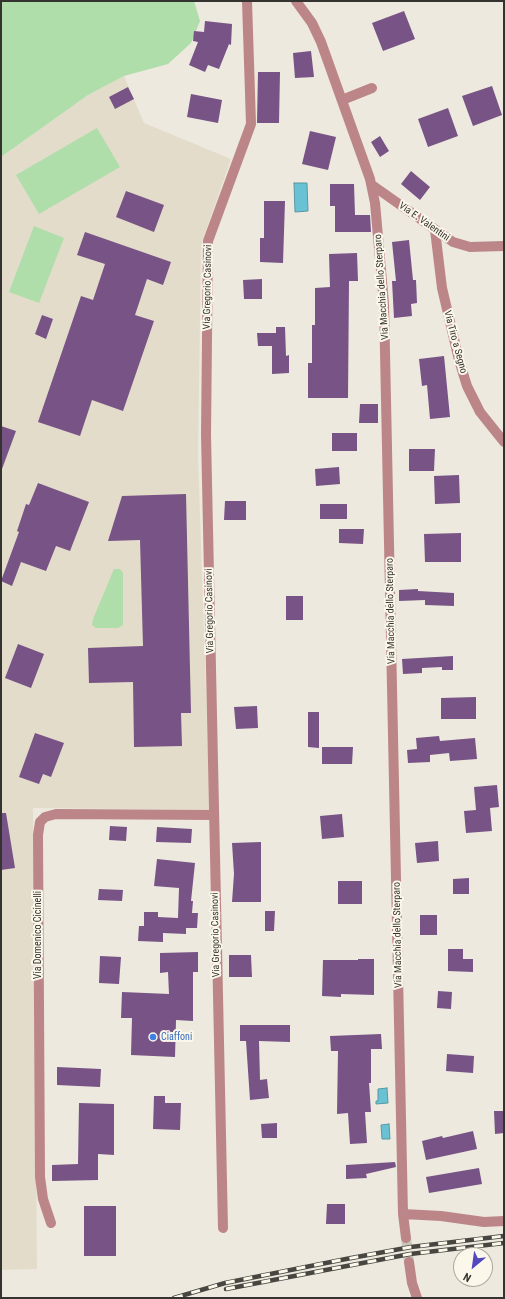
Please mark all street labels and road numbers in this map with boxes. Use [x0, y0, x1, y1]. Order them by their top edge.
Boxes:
street label: Via E. Valentini [396, 200, 452, 244]
street label: Via Macchia dello Sterparo [372, 234, 392, 340]
street label: Via Gregorio Casinovi [201, 244, 215, 330]
street label: Via Tiro a Segno [441, 309, 469, 375]
street label: Via Macchia dello Sterparo [384, 558, 398, 664]
street label: Via Gregorio Casinovi [203, 568, 217, 654]
street label: Via Macchia dello Sterparo [391, 882, 405, 988]
street label: Via Domenico Cicinelli [32, 891, 44, 979]
street label: Via Gregorio Casinovi [209, 892, 223, 978]

